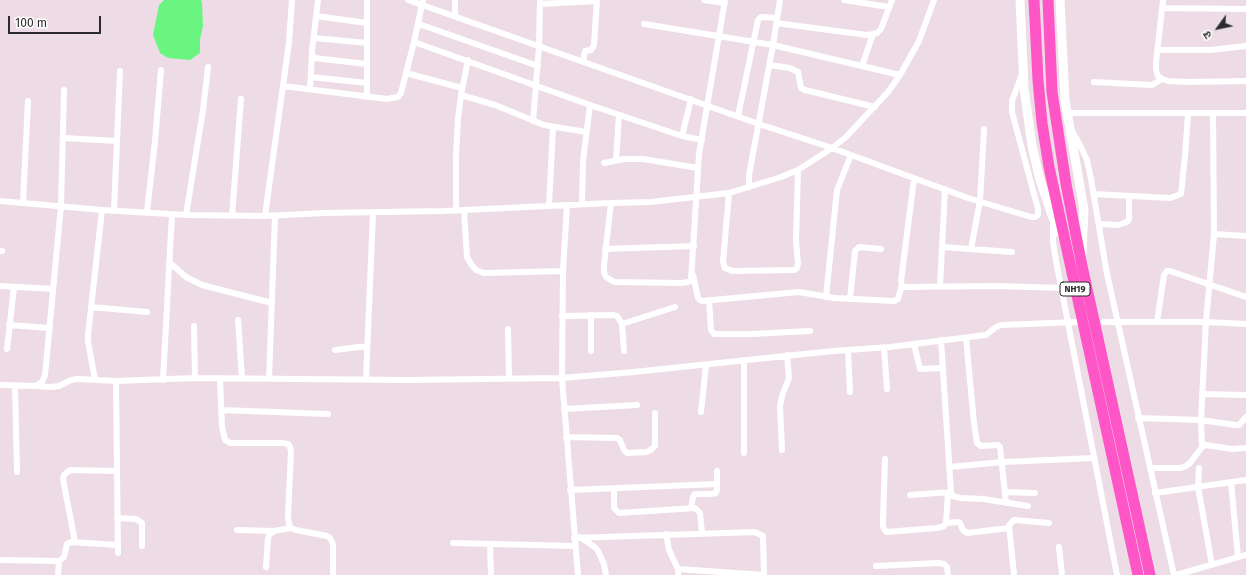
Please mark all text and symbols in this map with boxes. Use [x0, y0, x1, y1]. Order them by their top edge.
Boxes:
scale bar [10, 8, 103, 34]
north arrow [1198, 8, 1238, 48]
text: 100 m [15, 16, 47, 30]
text: उ [1200, 29, 1215, 41]
road number: NH19 [1060, 282, 1090, 296]

